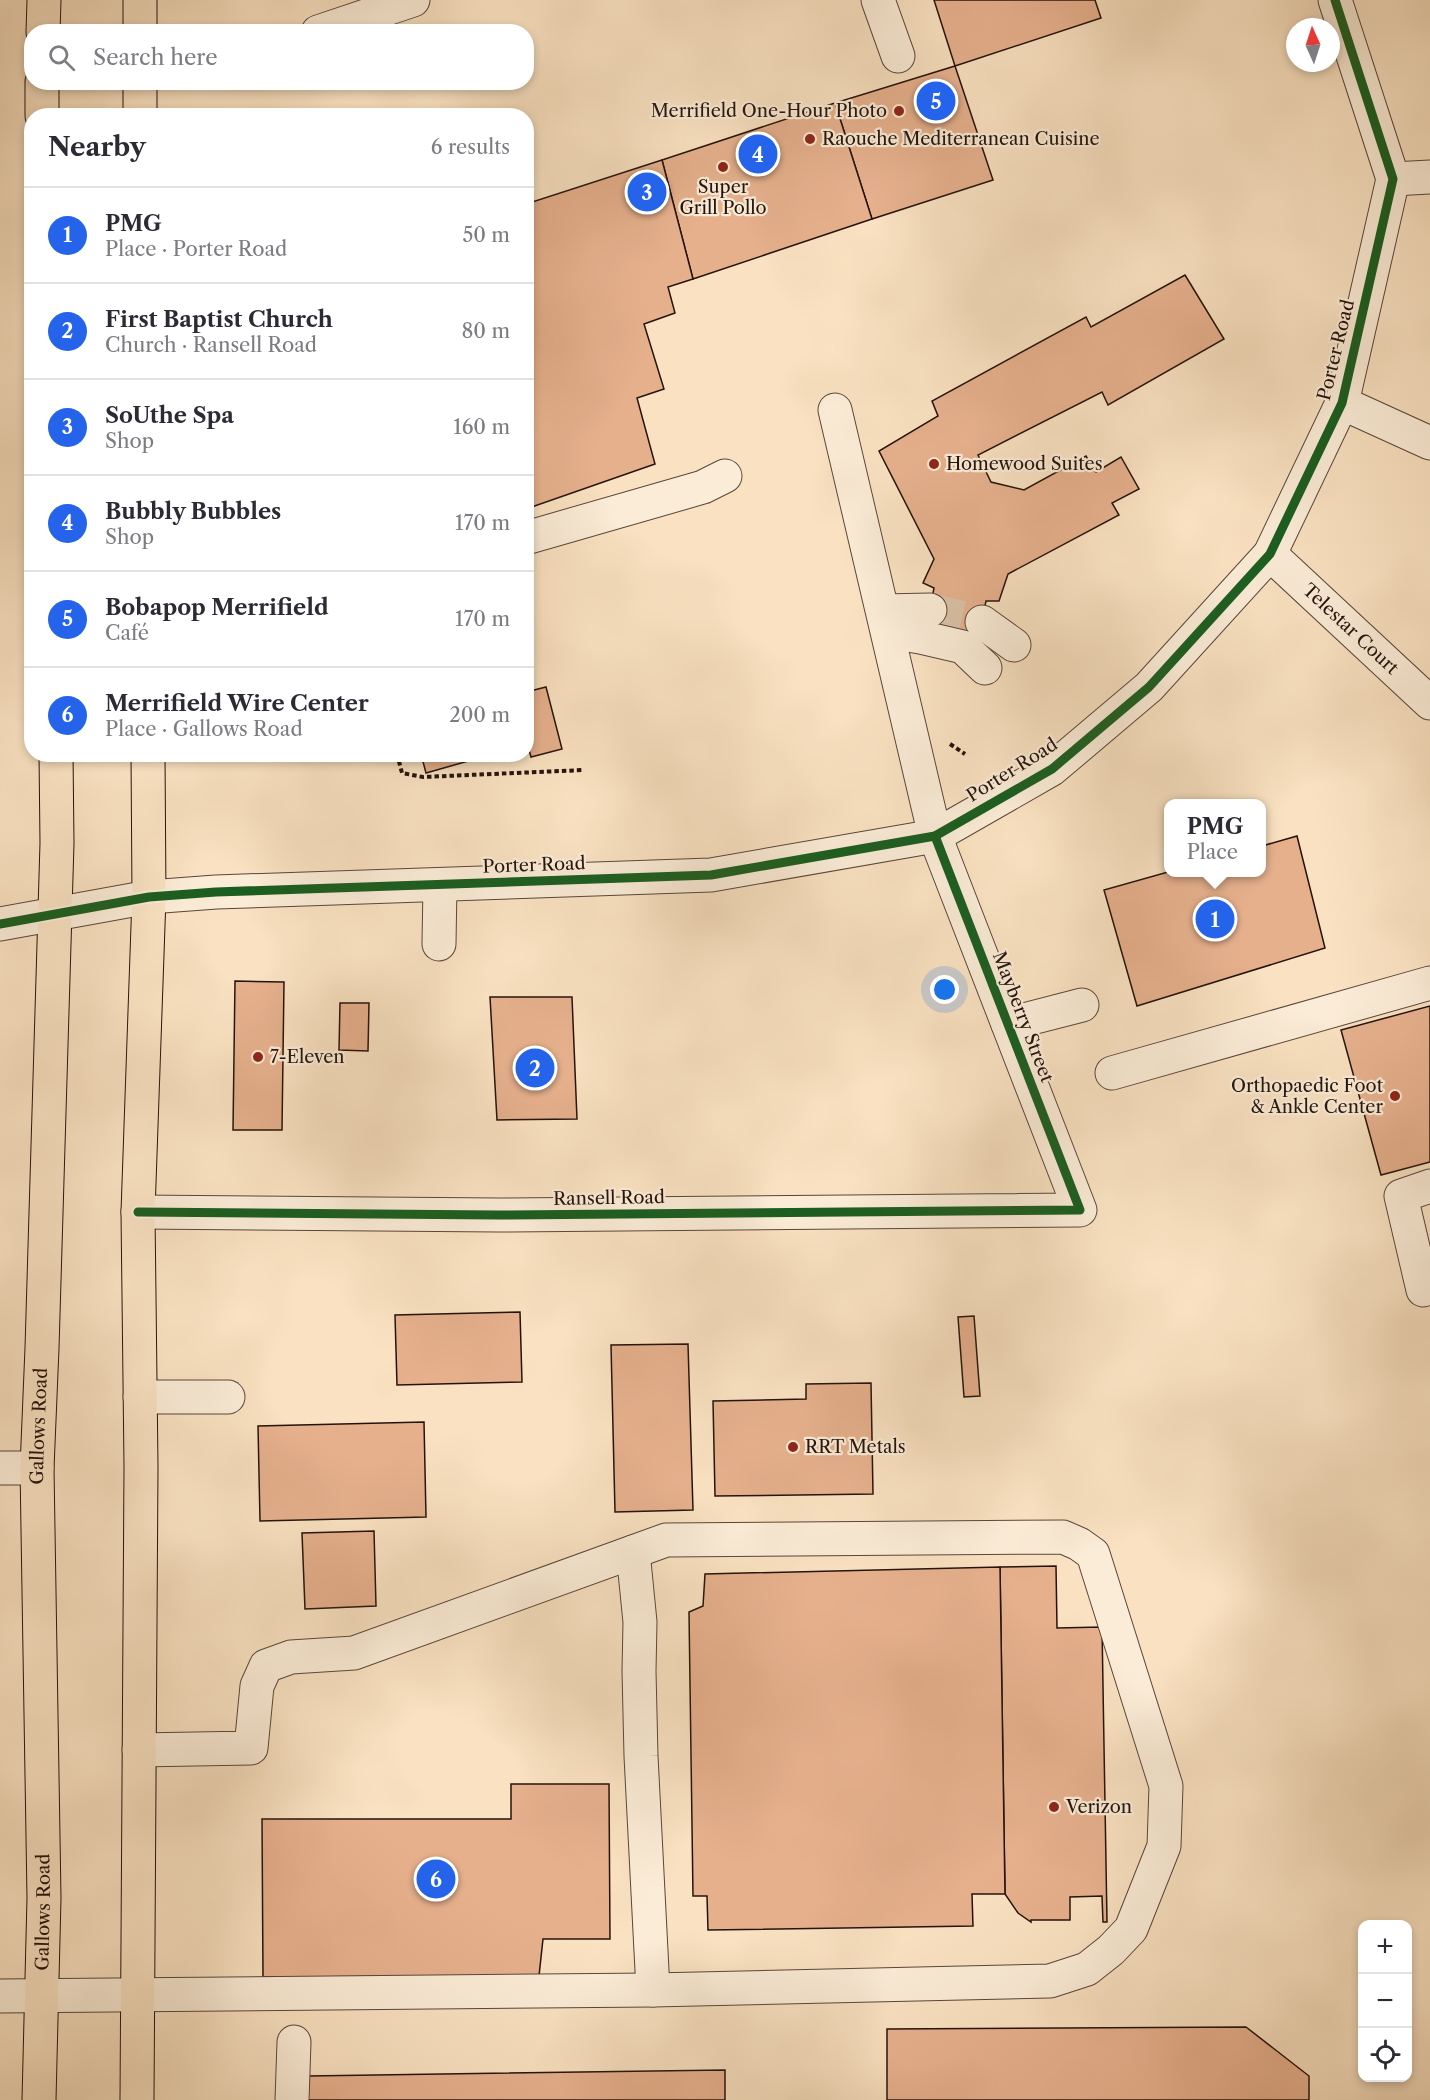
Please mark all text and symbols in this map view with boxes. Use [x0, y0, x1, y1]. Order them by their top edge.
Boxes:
north arrow [1286, 18, 1340, 72]
search box [24, 24, 534, 90]
icon: search [45, 41, 78, 74]
text: Search here [93, 44, 218, 71]
pin: 5 [916, 78, 956, 124]
place label: Merrifield One-Hour Photo [651, 100, 887, 122]
marker: Merrifield One-Hour Photo [892, 104, 906, 118]
place label: Raouche Mediterranean Cuisine [822, 128, 1100, 150]
text: Nearby [48, 131, 146, 163]
pin: 4 [738, 132, 777, 176]
marker: Raouche Mediterranean Cuisine [803, 132, 817, 146]
text: 6 results [431, 135, 510, 159]
marker: Super Grill Pollo [716, 160, 730, 174]
pin: 3 [628, 170, 666, 214]
place label: Super Grill Pollo [679, 176, 767, 219]
text: PMG [105, 210, 162, 237]
text: 1 [63, 223, 72, 247]
text: 50 m [463, 223, 510, 247]
text: Place · Porter Road [105, 237, 287, 261]
street label: Porter Road [1313, 297, 1359, 403]
text: First Baptist Church [105, 306, 333, 333]
text: 2 [62, 319, 73, 343]
text: 80 m [462, 319, 510, 343]
text: Church · Ransell Road [105, 333, 317, 357]
text: SoUthe Spa [105, 402, 234, 429]
text: 3 [62, 415, 73, 439]
text: 160 m [453, 415, 510, 439]
text: Shop [105, 429, 154, 453]
place label: Homewood Suites [946, 453, 1102, 475]
marker: Homewood Suites [927, 457, 941, 471]
text: Bubbly Bubbles [105, 498, 281, 525]
text: 4 [62, 511, 73, 535]
text: 170 m [455, 511, 510, 535]
text: Shop [105, 525, 154, 549]
street label: Telestar Court [1298, 579, 1403, 679]
text: Bobapop Merrifield [105, 594, 329, 621]
text: 5 [62, 607, 73, 631]
text: 170 m [455, 607, 510, 631]
text: Café [105, 621, 149, 645]
text: Merrifield Wire Center [105, 690, 369, 717]
text: 6 [62, 703, 73, 727]
text: 200 m [449, 703, 510, 727]
text: Place · Gallows Road [105, 717, 303, 741]
street label: Porter Road [962, 733, 1062, 807]
popup [1164, 799, 1266, 877]
text: PMG [1187, 813, 1243, 840]
text: Place [1187, 840, 1238, 864]
street label: Porter Road [482, 852, 586, 878]
pin: 1 [1196, 896, 1234, 942]
street label: Mayberry Street [988, 948, 1058, 1086]
your location [930, 975, 959, 1004]
place label: 7-Eleven [270, 1046, 345, 1068]
pin: 2 [516, 1046, 554, 1090]
marker: 7-Eleven [251, 1050, 265, 1064]
place label: Orthopaedic Foot & Ankle Center [1231, 1075, 1384, 1118]
marker: Orthopaedic Foot & Ankle Center [1388, 1089, 1402, 1103]
street label: Ransell Road [553, 1186, 665, 1210]
street label: Gallows Road [26, 1367, 52, 1485]
place label: RRT Metals [805, 1436, 906, 1458]
marker: RRT Metals [786, 1440, 800, 1454]
place label: Verizon [1065, 1796, 1132, 1818]
marker: Verizon [1047, 1800, 1061, 1814]
street label: Gallows Road [31, 1853, 55, 1971]
pin: 6 [416, 1856, 456, 1902]
map controls [1358, 1920, 1412, 2082]
button: + [1358, 1920, 1412, 1974]
button: − [1358, 1974, 1412, 2028]
button: locate [1358, 2028, 1412, 2082]

